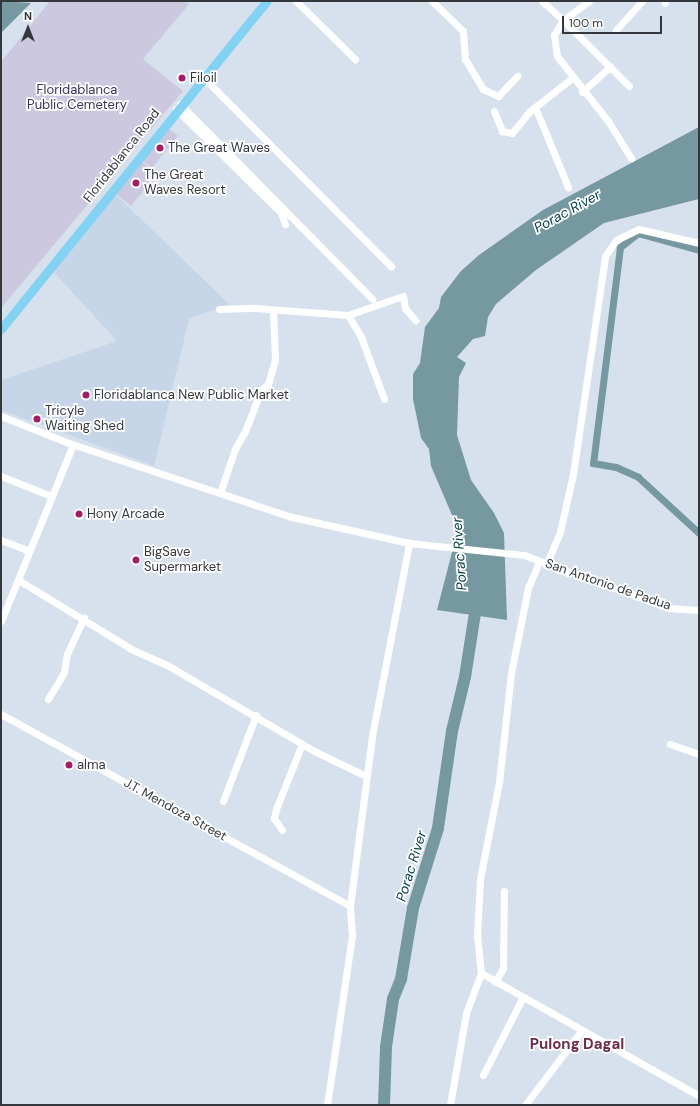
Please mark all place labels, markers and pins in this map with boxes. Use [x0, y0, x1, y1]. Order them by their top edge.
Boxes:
place label: Filoil [190, 70, 217, 86]
marker: Filoil [177, 73, 187, 83]
place label: The Great Waves [168, 140, 270, 156]
marker: The Great Waves [155, 143, 165, 153]
place label: The Great Waves Resort [144, 168, 226, 199]
marker: The Great Waves Resort [131, 178, 141, 188]
place label: Floridablanca New Public Market [94, 387, 289, 403]
marker: Floridablanca New Public Market [81, 390, 91, 400]
place label: Tricyle Waiting Shed [45, 404, 124, 435]
marker: Tricyle Waiting Shed [32, 414, 42, 424]
place label: Hony Arcade [87, 506, 165, 522]
marker: Hony Arcade [74, 509, 84, 519]
place label: BigSave Supermarket [144, 545, 221, 576]
marker: BigSave Supermarket [131, 555, 141, 565]
place label: alma [77, 757, 106, 773]
marker: alma [64, 760, 74, 770]

